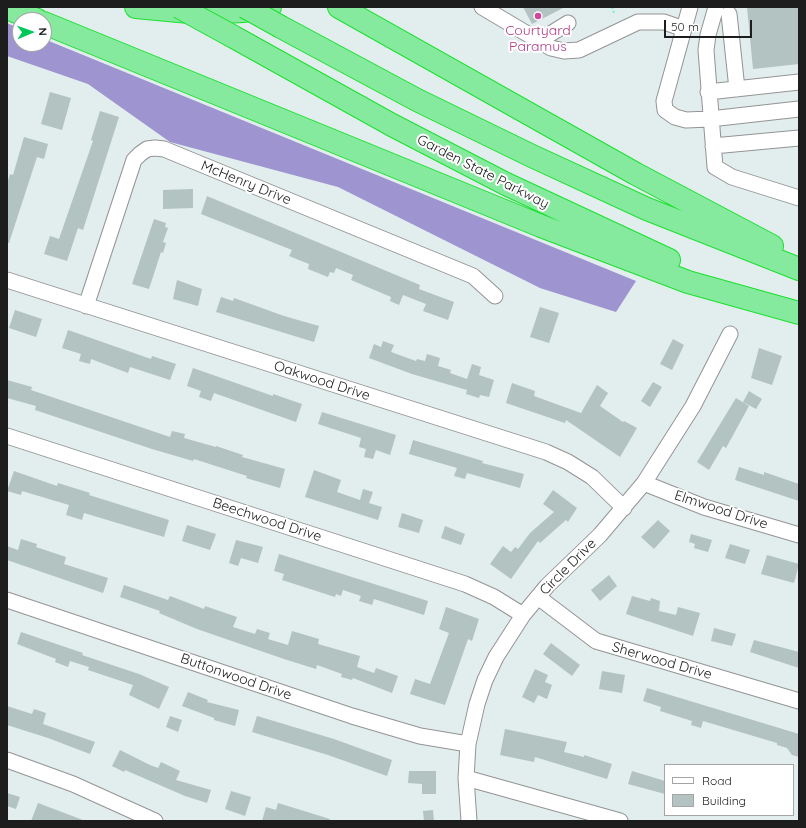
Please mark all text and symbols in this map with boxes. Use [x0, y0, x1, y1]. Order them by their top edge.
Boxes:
marker: Courtyard Paramus [533, 11, 543, 21]
north arrow [12, 12, 52, 52]
scale bar [666, 12, 754, 38]
text: 50 m [671, 19, 699, 34]
place label: Courtyard Paramus [505, 23, 571, 56]
text: N [36, 27, 50, 36]
street label: Garden State Parkway [414, 131, 552, 213]
street label: McHenry Drive [198, 157, 294, 209]
street label: Oakwood Drive [272, 358, 372, 404]
street label: Elmwood Drive [672, 487, 770, 533]
street label: Beechwood Drive [210, 494, 324, 546]
street label: Circle Drive [536, 535, 600, 599]
street label: Sherwood Drive [610, 639, 714, 683]
street label: Buttonwood Drive [178, 650, 294, 704]
legend [664, 764, 794, 816]
text: Road [702, 773, 732, 788]
text: Building [702, 793, 746, 808]

